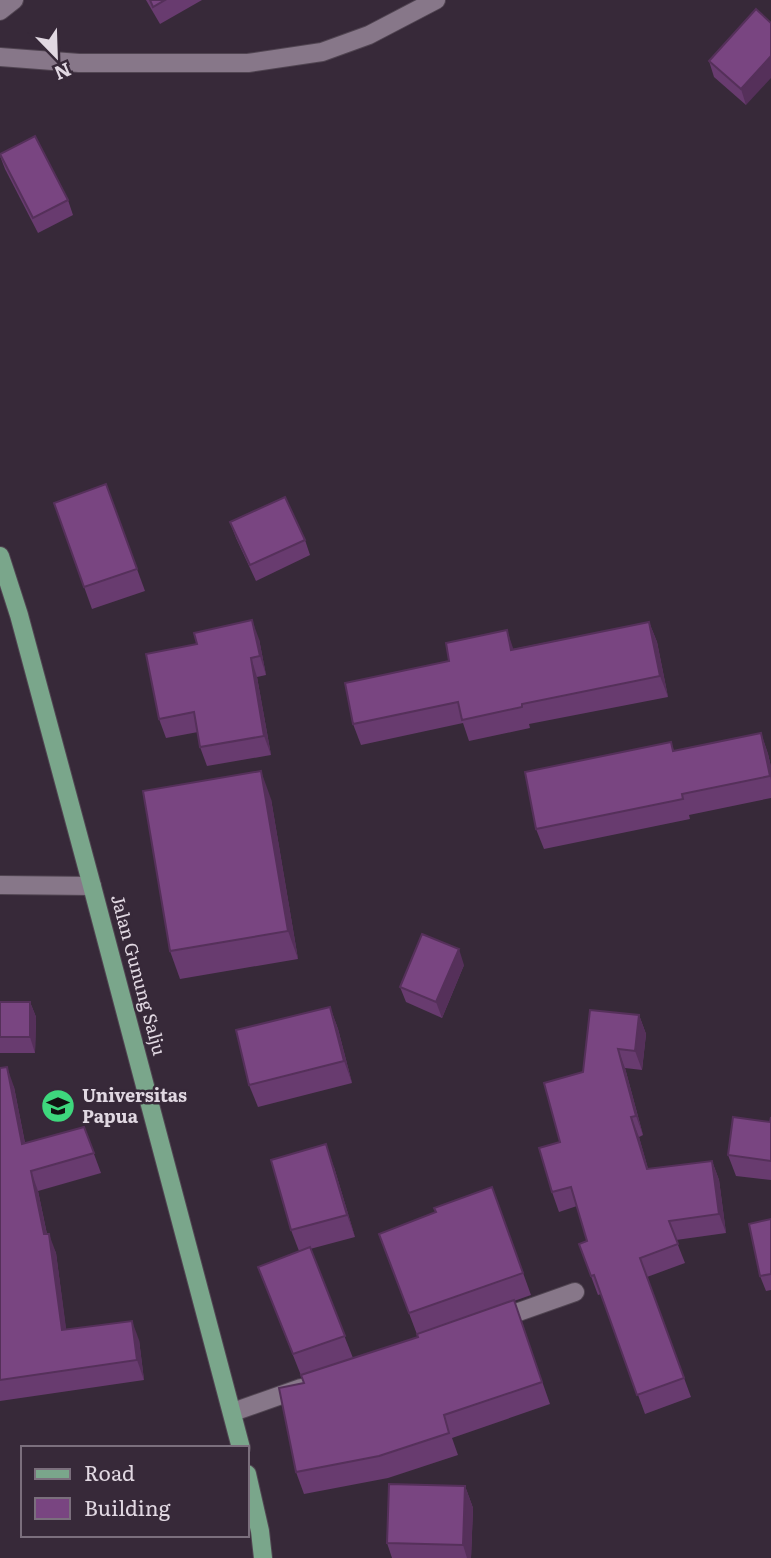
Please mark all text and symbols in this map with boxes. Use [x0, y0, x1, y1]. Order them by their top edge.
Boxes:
north arrow [21, 21, 91, 91]
text: N [50, 57, 76, 89]
street label: Jalan Gunung Salju [105, 891, 174, 1058]
place label: Universitas Papua [82, 1081, 187, 1129]
school or university icon: Universitas Papua [39, 1087, 77, 1125]
legend [21, 1446, 248, 1537]
text: Road [84, 1456, 135, 1487]
text: Building [84, 1491, 171, 1522]

